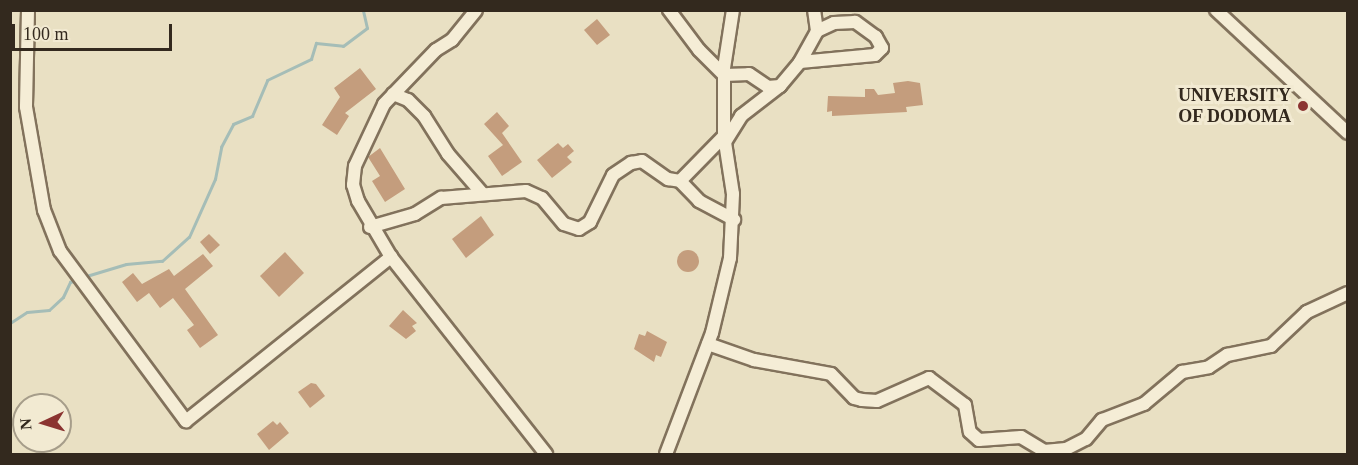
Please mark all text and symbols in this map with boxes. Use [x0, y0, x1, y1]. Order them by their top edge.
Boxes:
scale bar [15, 12, 176, 50]
text: 100 m [23, 24, 69, 44]
place label: UNIVERSITY OF DODOMA [1178, 85, 1291, 128]
marker: UNIVERSITY OF DODOMA [1296, 99, 1310, 113]
north arrow [12, 393, 72, 453]
text: N [17, 418, 34, 431]

